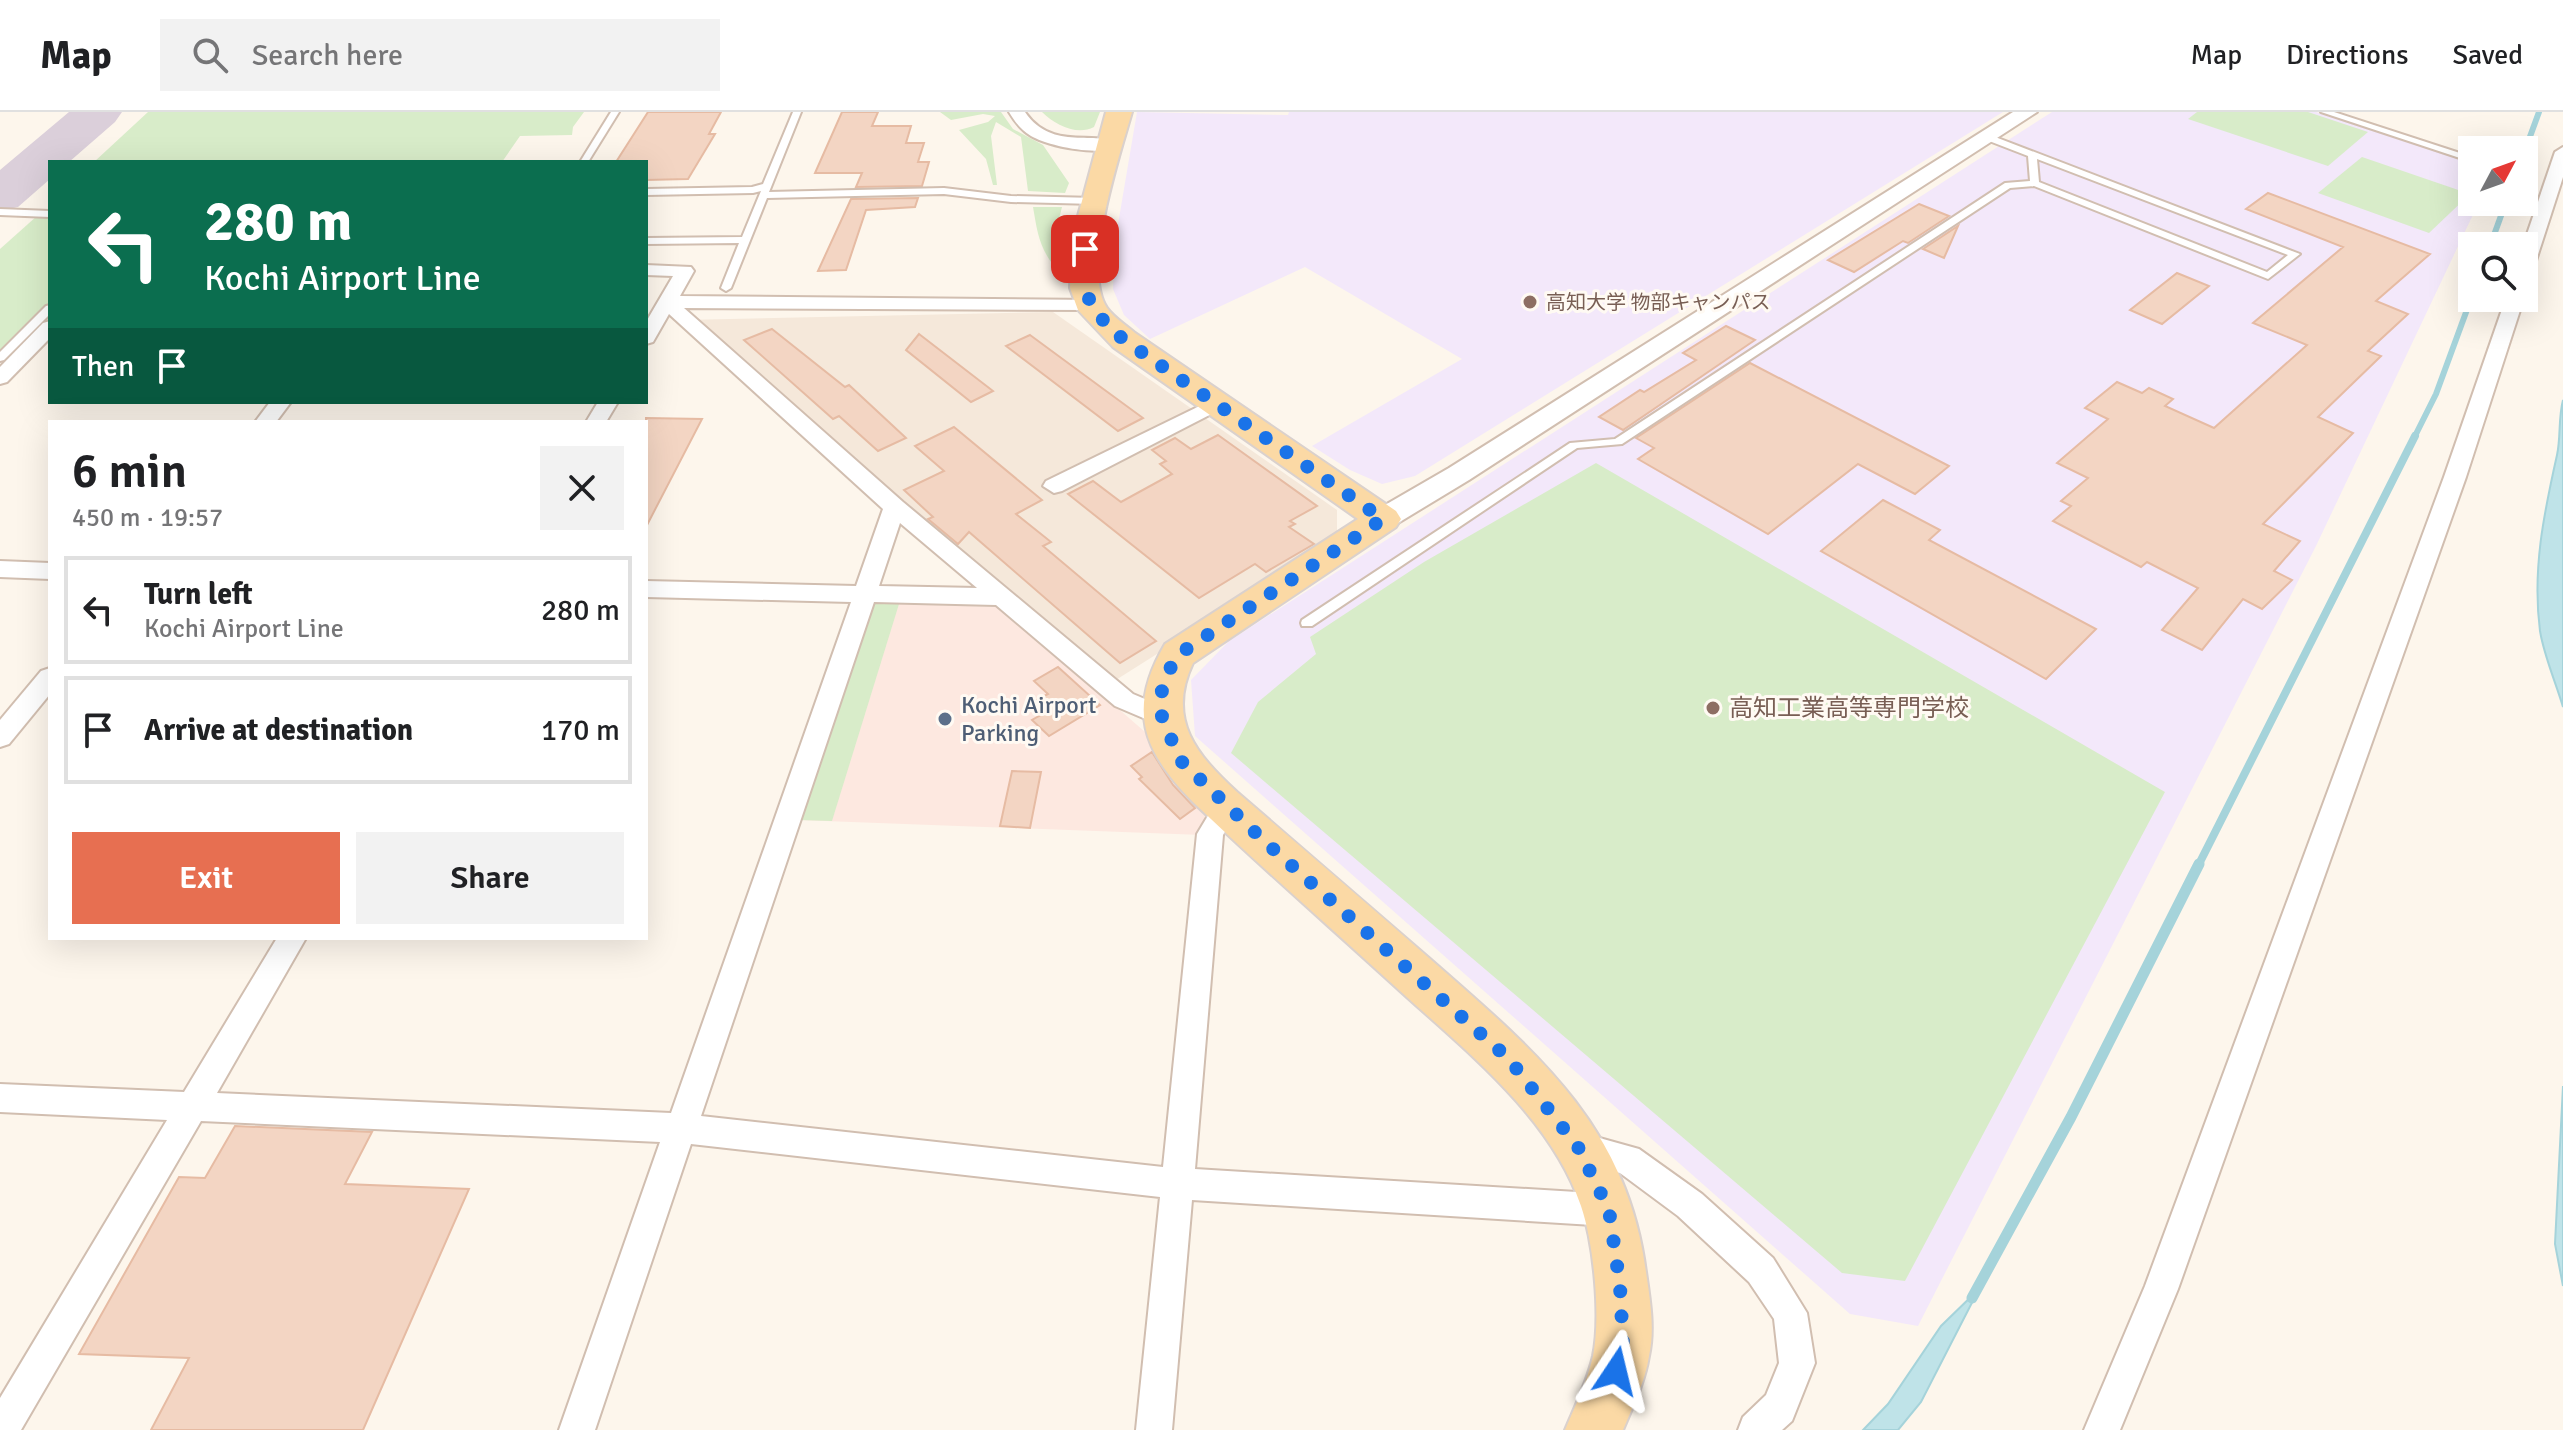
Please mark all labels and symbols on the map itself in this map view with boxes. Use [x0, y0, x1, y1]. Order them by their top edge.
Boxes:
north arrow [2458, 136, 2538, 216]
pin [1051, 215, 1119, 283]
place label: 高知大学 物部キャンパス [1546, 290, 1770, 315]
marker: 高知大学 物部キャンパス [1521, 293, 1539, 311]
place label: Kochi Airport Parking [961, 690, 1097, 748]
place label: 高知工業高等専門学校 [1729, 693, 1969, 723]
marker: 高知工業高等専門学校 [1704, 699, 1722, 717]
marker: Kochi Airport Parking [936, 710, 954, 728]
position arrow [1574, 1329, 1658, 1413]

